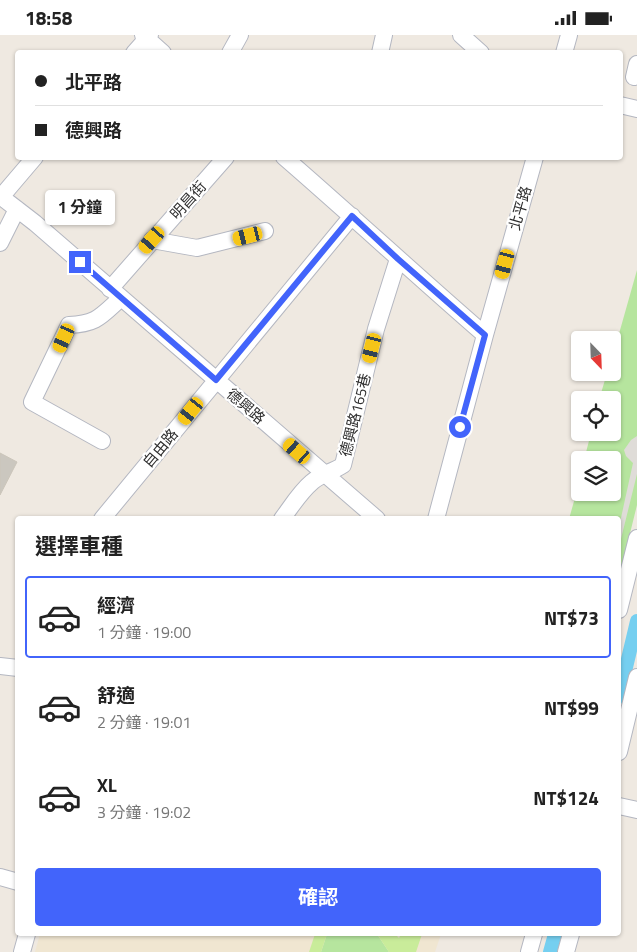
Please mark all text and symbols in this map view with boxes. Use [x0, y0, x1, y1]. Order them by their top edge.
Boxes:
text: 18:58 [25, 3, 72, 32]
text: 北平路 [65, 67, 122, 96]
text: 德興路 [65, 115, 122, 144]
street label: 明昌街 [164, 176, 212, 224]
street label: 北平路 [503, 183, 537, 233]
callout: 1 分鐘 [45, 189, 115, 225]
text: 1 分鐘 [58, 195, 102, 219]
car [136, 224, 167, 256]
car [231, 225, 264, 247]
car [493, 248, 516, 280]
route end [69, 251, 91, 273]
car [51, 321, 76, 355]
north arrow [571, 331, 621, 381]
map controls [571, 331, 621, 501]
car [361, 332, 382, 364]
street label: 德興路165巷 [334, 371, 376, 459]
street label: 德興路 [221, 383, 271, 429]
button: locate [571, 391, 621, 441]
car [175, 395, 206, 427]
route start [449, 416, 471, 438]
street label: 自由路 [137, 423, 183, 473]
car [280, 435, 313, 467]
button: layers [571, 451, 621, 501]
text: 選擇車種 [35, 529, 123, 563]
text: 經濟 [97, 590, 135, 619]
icon: car [37, 595, 82, 640]
text: NT$73 [544, 603, 599, 632]
text: 1 分鐘 · 19:00 [97, 620, 191, 644]
text: 舒適 [97, 680, 135, 709]
icon: car [37, 685, 82, 730]
text: NT$99 [544, 693, 599, 722]
text: 2 分鐘 · 19:01 [97, 710, 191, 734]
text: XL [97, 770, 117, 799]
icon: car [37, 775, 82, 820]
text: NT$124 [533, 783, 599, 812]
text: 3 分鐘 · 19:02 [97, 800, 191, 824]
button: 確認 [35, 868, 601, 926]

